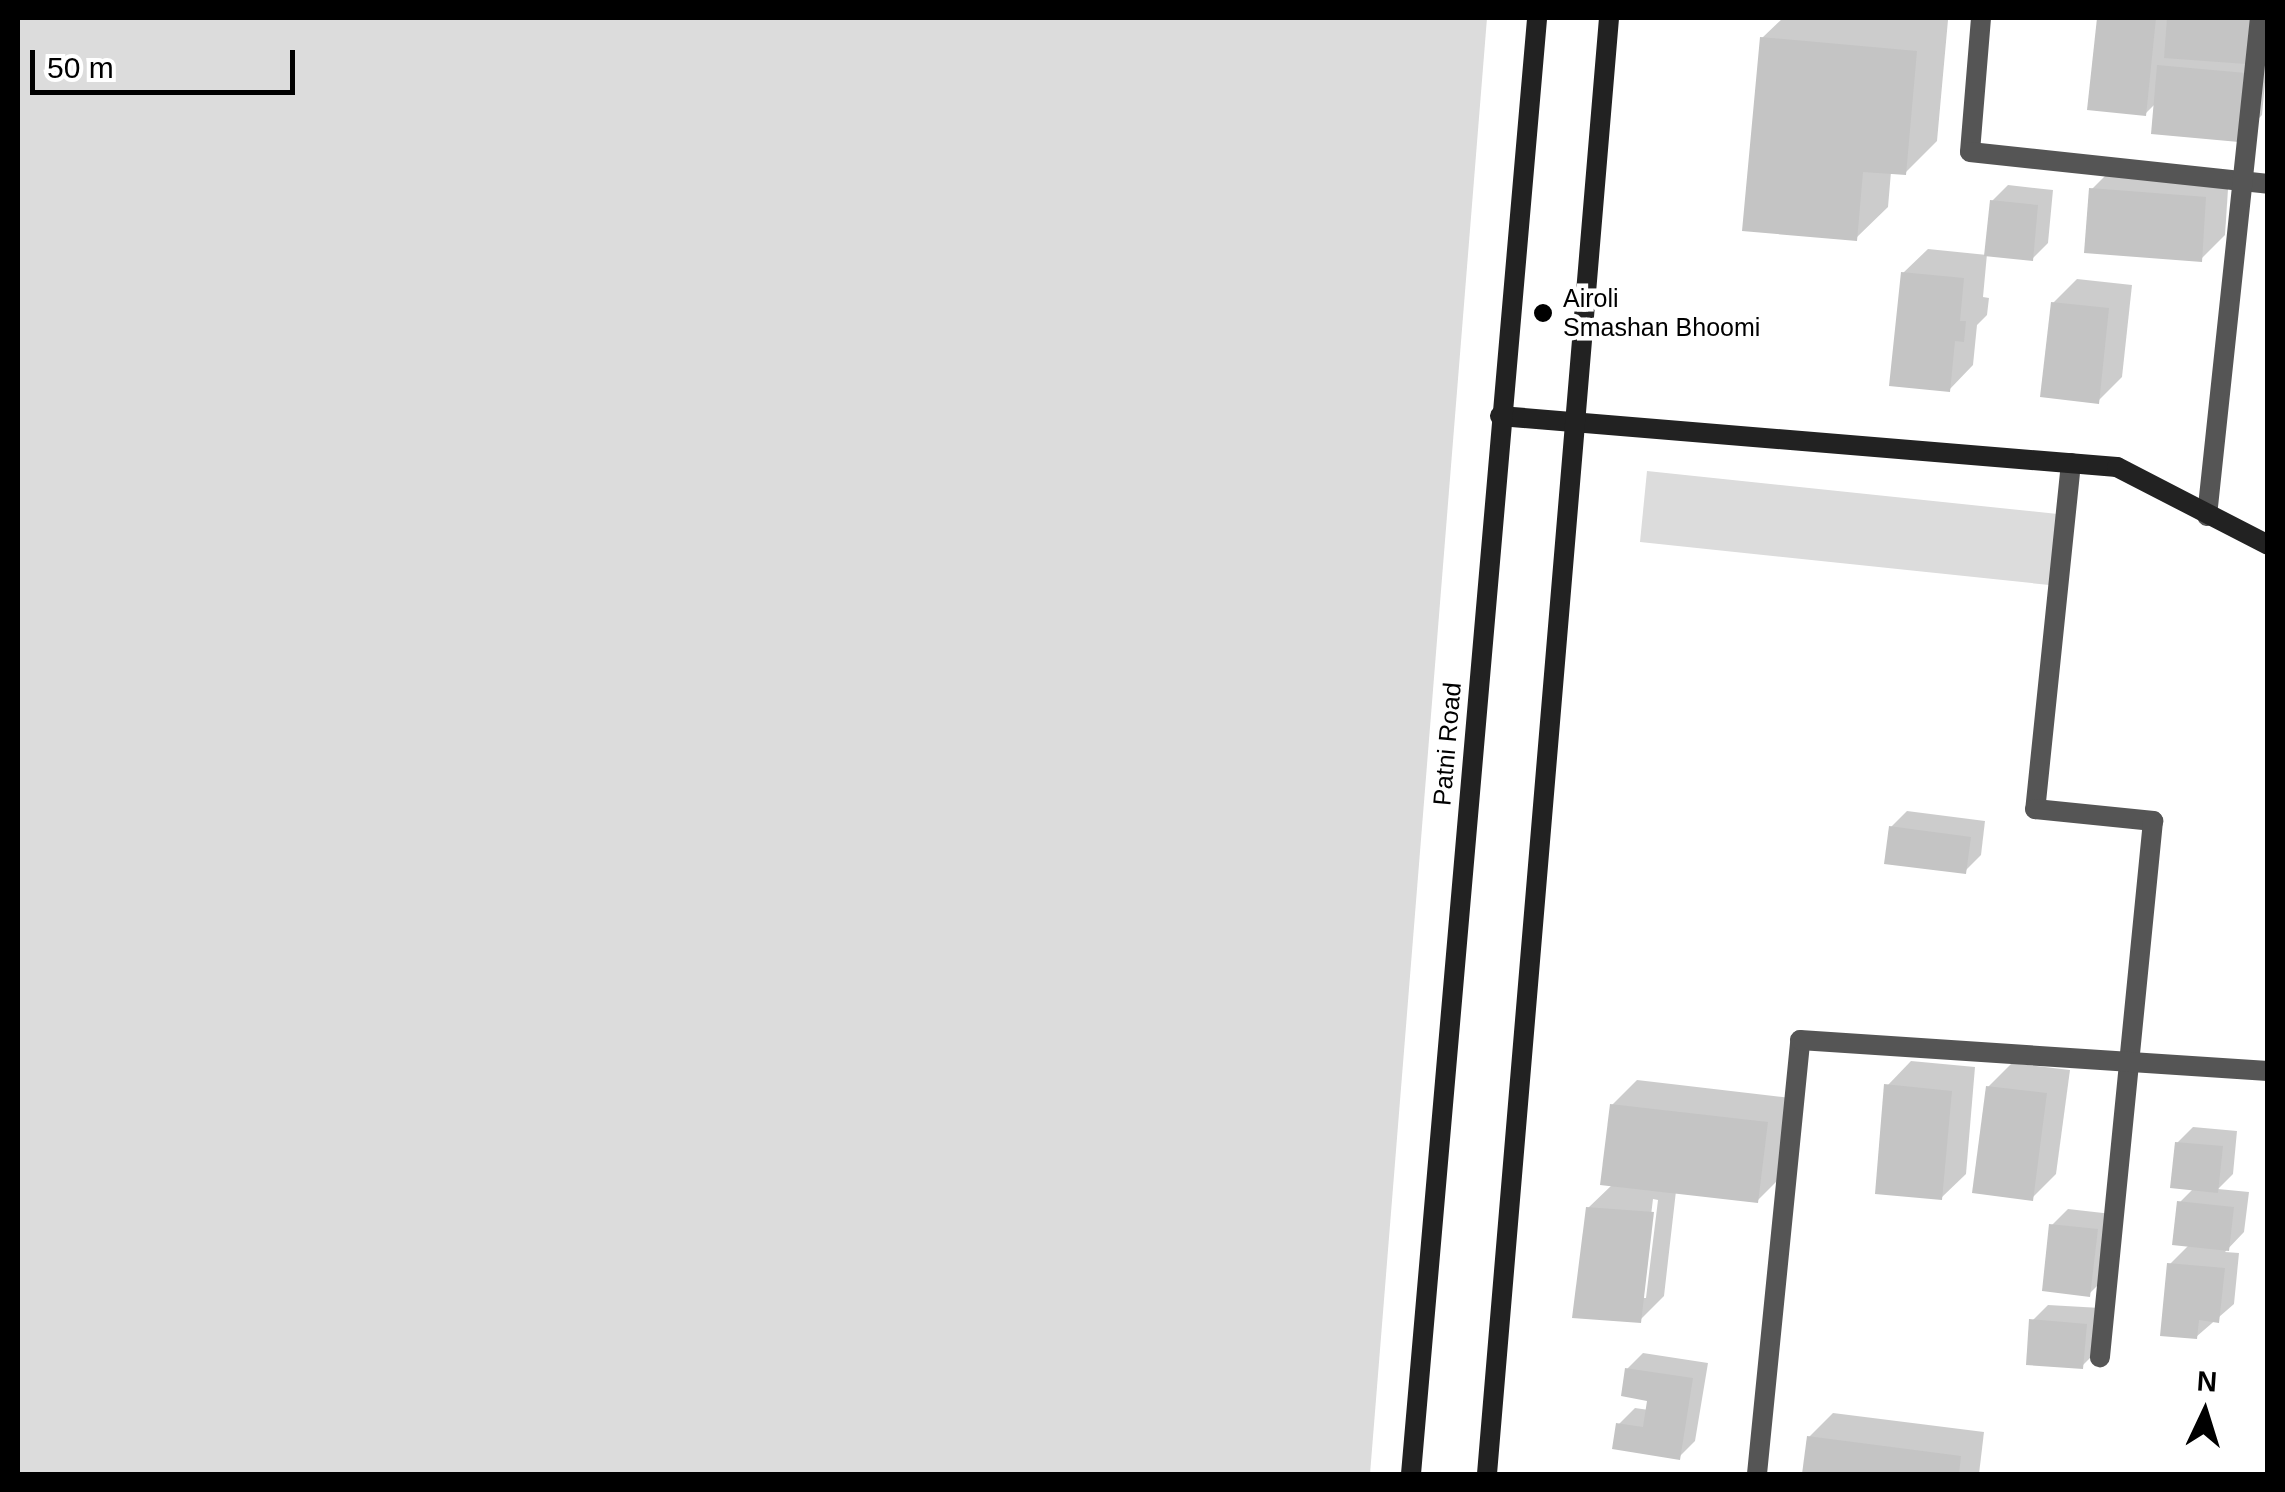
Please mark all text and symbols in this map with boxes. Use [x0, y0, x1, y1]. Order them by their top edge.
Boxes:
scale bar [35, 30, 300, 92]
text: 50 m [47, 51, 114, 84]
place label: Airoli Smashan Bhoomi [1563, 284, 1760, 343]
marker: Airoli Smashan Bhoomi [1532, 302, 1554, 324]
street label: Patni Road [1427, 681, 1467, 807]
north arrow [2155, 1362, 2255, 1462]
text: N [2196, 1365, 2218, 1398]

